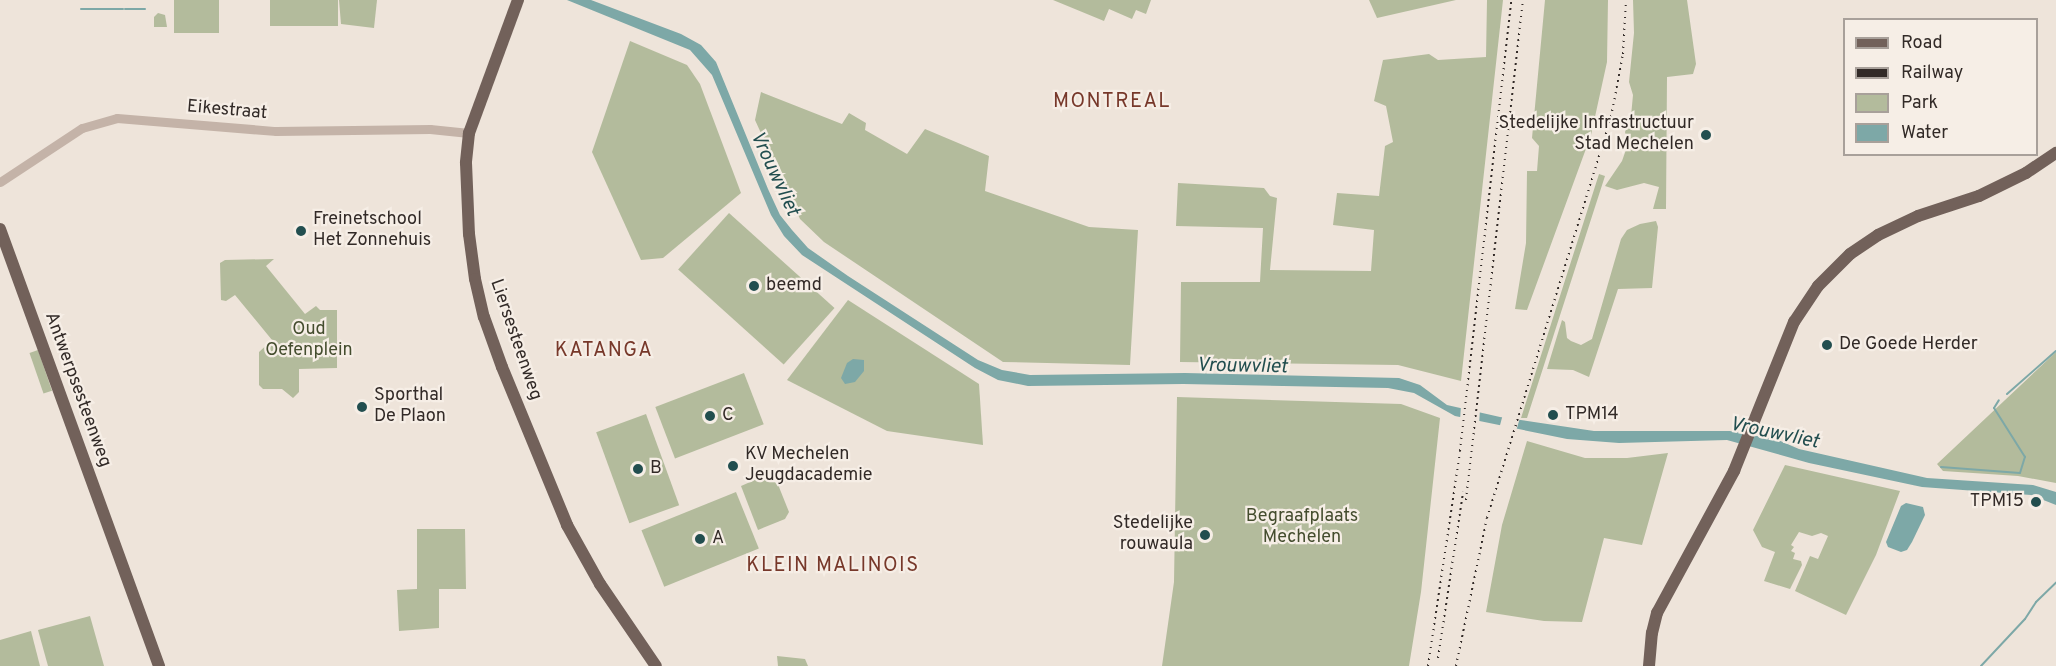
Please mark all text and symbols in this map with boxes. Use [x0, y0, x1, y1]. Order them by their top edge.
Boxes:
legend [1843, 18, 2038, 156]
text: Road [1901, 32, 1943, 55]
text: Railway [1901, 62, 1963, 85]
district label: MONTREAL [1053, 90, 1171, 114]
text: Park [1901, 92, 1938, 115]
street label: Eikestraat [186, 97, 268, 125]
place label: Stedelijke Infrastructuur Stad Mechelen [1499, 114, 1694, 156]
text: Water [1901, 122, 1948, 145]
water label: Vrouwvliet [744, 128, 804, 220]
marker: Stedelijke Infrastructuur Stad Mechelen [1699, 128, 1713, 142]
place label: Freinetschool Het Zonnehuis [313, 210, 431, 252]
marker: Freinetschool Het Zonnehuis [294, 224, 308, 238]
place label: beemd [766, 275, 822, 297]
street label: Liersesteenweg [484, 277, 546, 403]
marker: beemd [747, 279, 761, 293]
street label: Antwerpsesteenweg [39, 310, 115, 470]
park label: Oud Oefenplein [265, 320, 353, 362]
place label: De Goede Herder [1839, 334, 1978, 356]
marker: De Goede Herder [1820, 338, 1834, 352]
district label: KATANGA [555, 339, 653, 363]
water label: Vrouwvliet [1196, 354, 1288, 380]
place label: Sporthal De Plaon [374, 386, 446, 428]
marker: Sporthal De Plaon [355, 400, 369, 414]
place label: TPM14 [1565, 404, 1619, 426]
place label: C [722, 405, 734, 427]
marker: TPM14 [1546, 408, 1560, 422]
marker: C [703, 409, 717, 423]
water label: Vrouwvliet [1727, 413, 1821, 455]
place label: KV Mechelen Jeugdacademie [745, 445, 872, 488]
place label: B [650, 458, 662, 480]
marker: KV Mechelen Jeugdacademie [726, 459, 740, 473]
marker: B [631, 462, 645, 476]
place label: TPM15 [1970, 491, 2024, 513]
marker: TPM15 [2029, 495, 2043, 509]
park label: Begraafplaats Mechelen [1246, 507, 1358, 550]
place label: Stedelijke rouwaula [1113, 514, 1193, 556]
place label: A [712, 528, 724, 550]
marker: Stedelijke rouwaula [1198, 528, 1212, 542]
marker: A [693, 532, 707, 546]
district label: KLEIN MALINOIS [746, 554, 920, 578]

